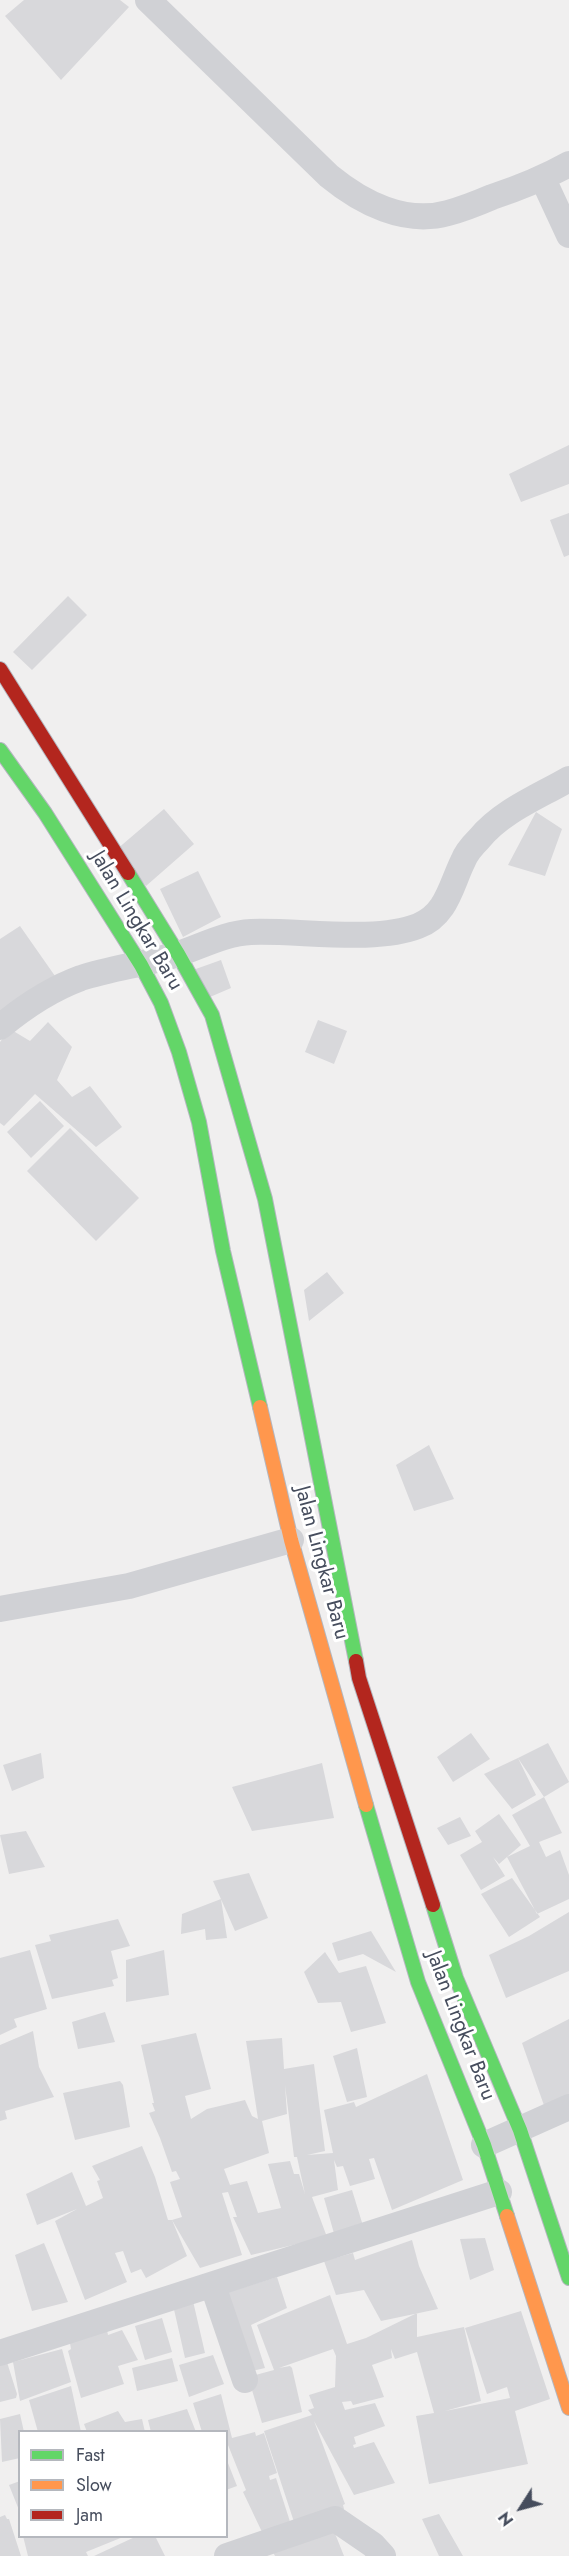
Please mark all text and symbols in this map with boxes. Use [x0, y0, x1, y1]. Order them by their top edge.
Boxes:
street label: Jalan Lingkar Baru [84, 847, 188, 995]
street label: Jalan Lingkar Baru [288, 1483, 354, 1643]
street label: Jalan Lingkar Baru [420, 1948, 500, 2104]
legend [18, 2430, 228, 2538]
text: Fast [76, 2442, 105, 2468]
text: Slow [76, 2472, 112, 2498]
north arrow [491, 2478, 551, 2538]
text: Jam [76, 2502, 103, 2528]
text: N [493, 2507, 519, 2531]

